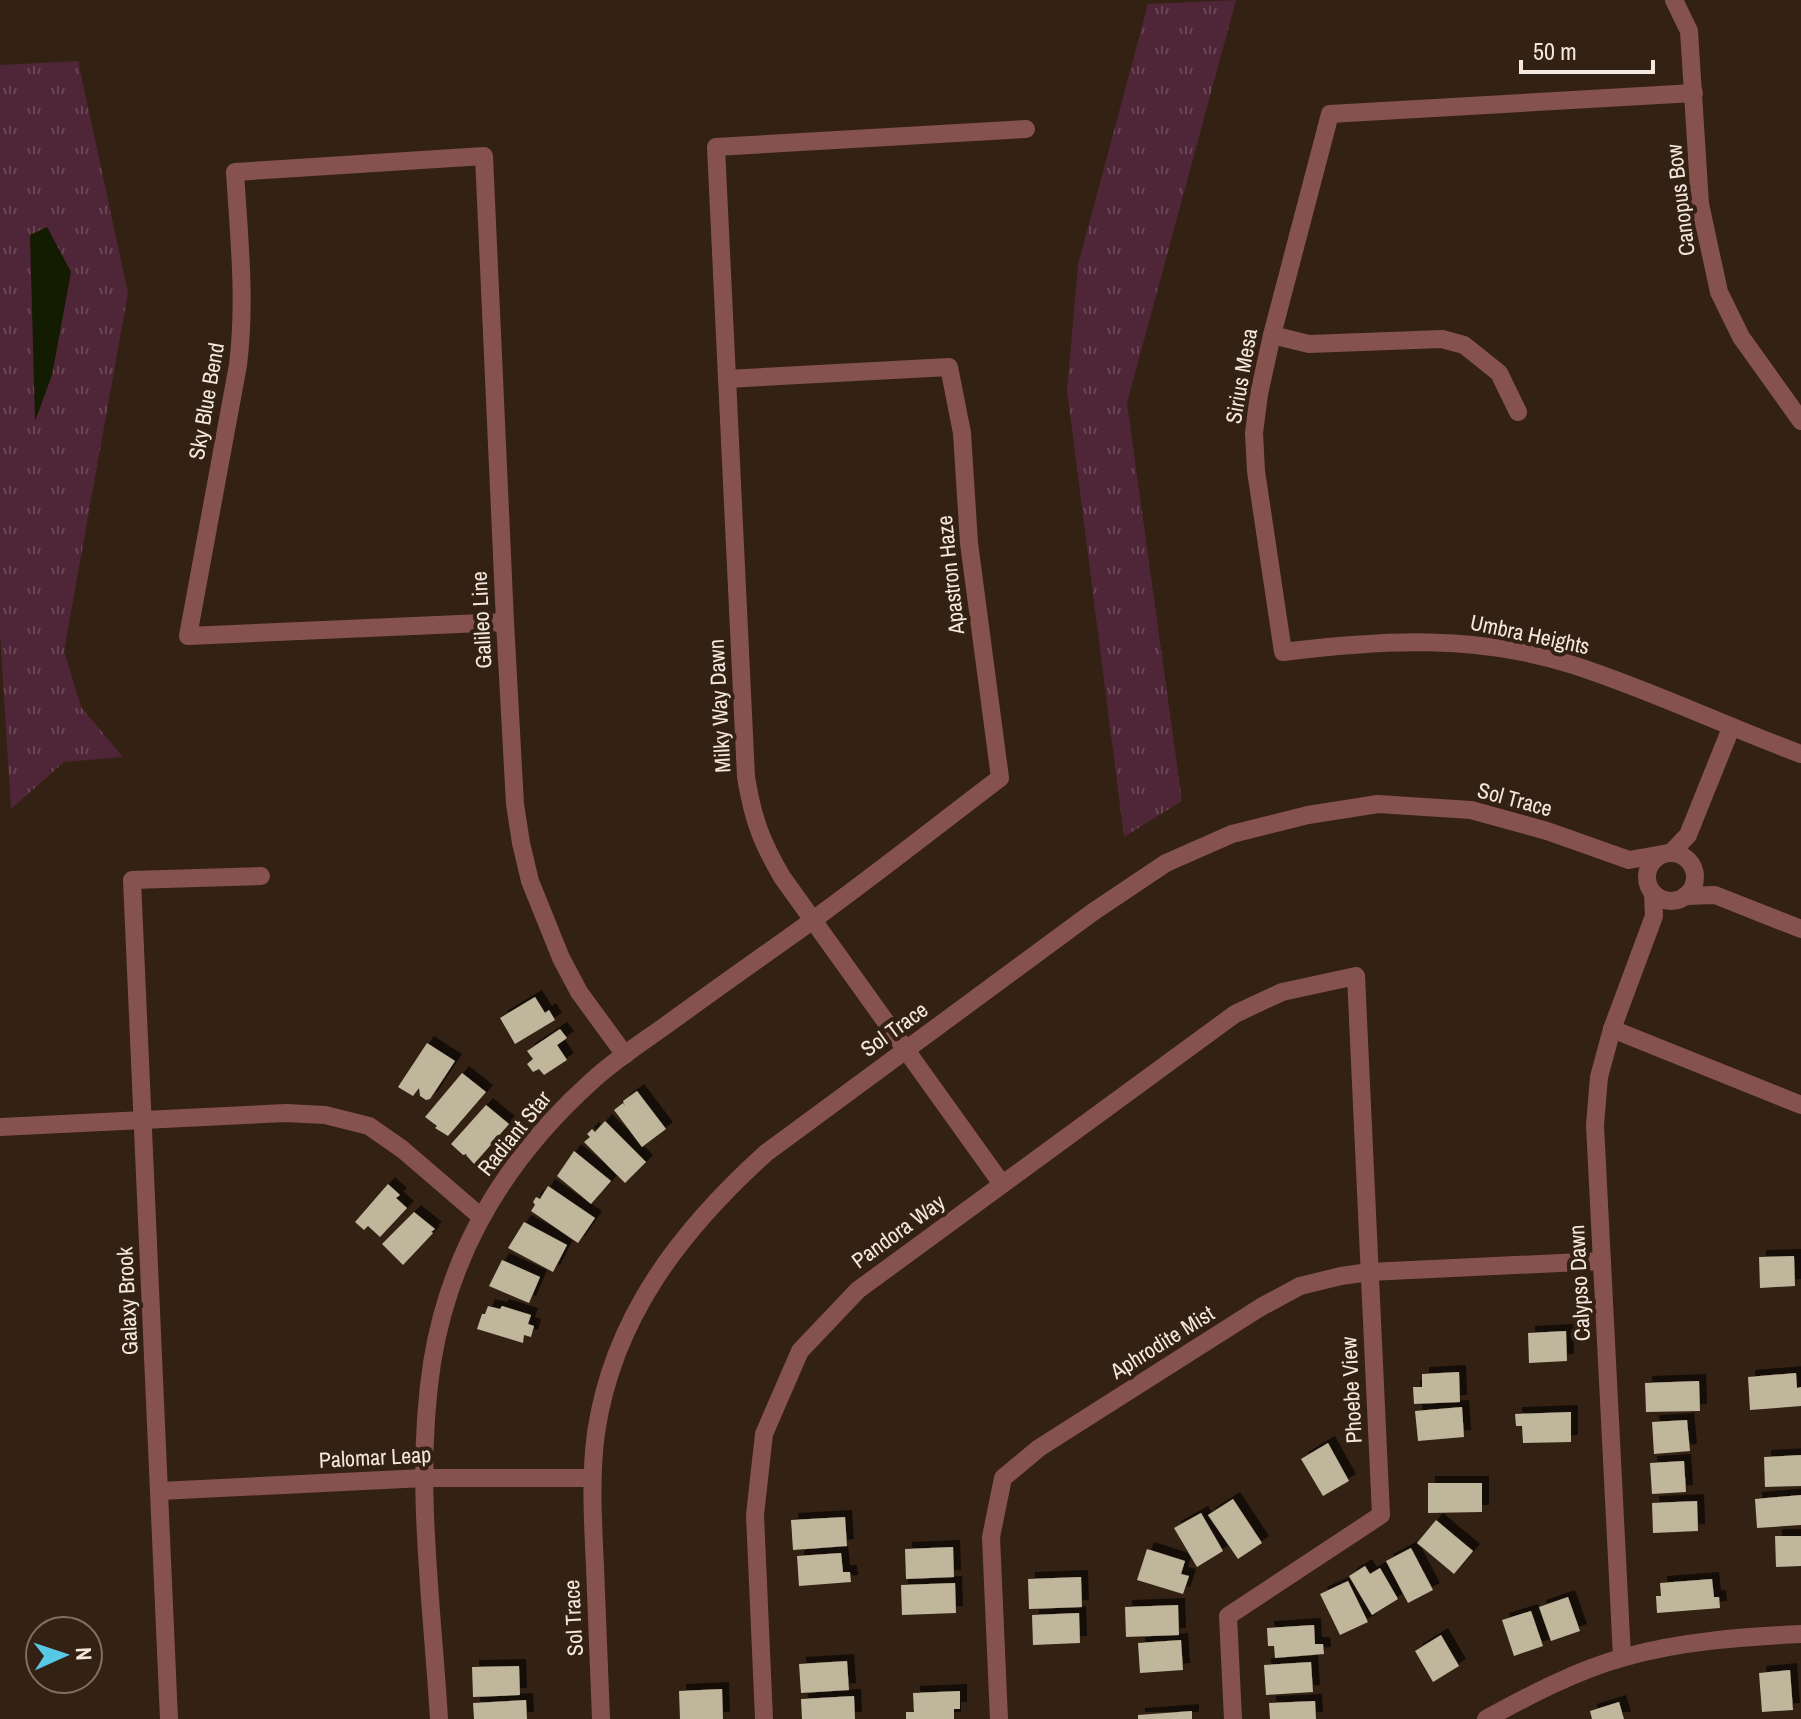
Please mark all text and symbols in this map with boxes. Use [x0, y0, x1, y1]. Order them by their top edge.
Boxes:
scale bar [1521, 24, 1653, 74]
text: 50 m [1533, 35, 1577, 67]
street label: Canopus Bow [1658, 142, 1702, 258]
street label: Sirius Mesa [1218, 326, 1264, 426]
street label: Sky Blue Bend [181, 340, 231, 462]
street label: Apastron Haze [929, 514, 971, 637]
street label: Galileo Line [463, 571, 499, 669]
street label: Umbra Heights [1468, 607, 1592, 661]
street label: Milky Way Dawn [701, 638, 737, 774]
street label: Sol Trace [1474, 775, 1556, 823]
street label: Sol Trace [854, 994, 934, 1064]
street label: Radiant Star [470, 1084, 558, 1182]
street label: Pandora Way [845, 1187, 951, 1275]
street label: Calypso Dawn [1561, 1224, 1597, 1342]
street label: Galaxy Brook [109, 1245, 145, 1356]
street label: Aphrodite Mist [1103, 1298, 1220, 1386]
street label: Phoebe View [1333, 1336, 1369, 1444]
street label: Palomar Leap [318, 1439, 432, 1475]
street label: Sol Trace [556, 1579, 590, 1657]
north arrow [24, 1615, 104, 1695]
text: N [69, 1647, 99, 1661]

